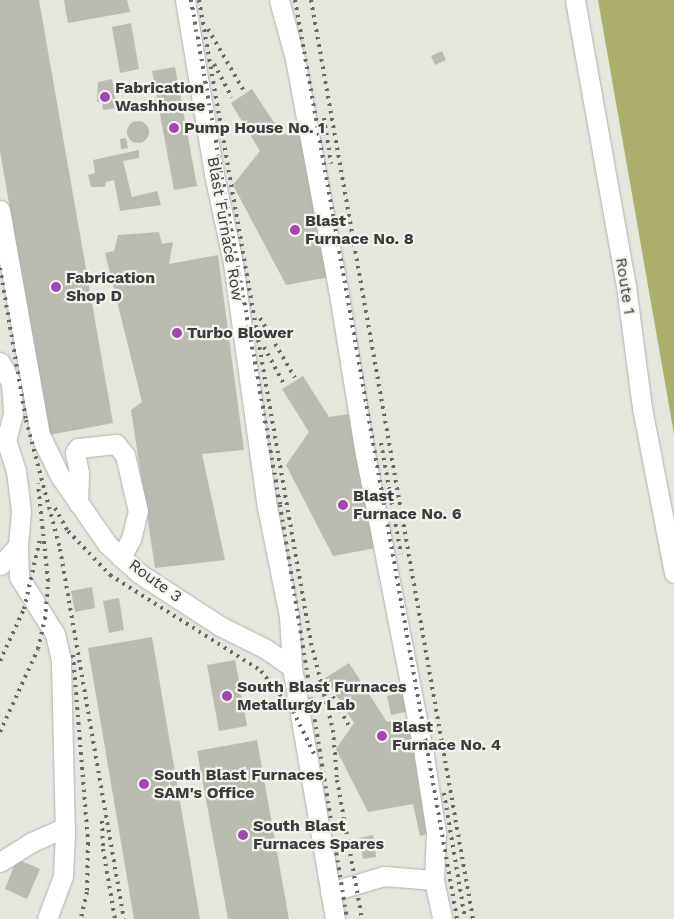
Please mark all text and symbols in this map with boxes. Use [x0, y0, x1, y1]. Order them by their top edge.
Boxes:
place label: Fabrication Washhouse [115, 78, 205, 116]
marker: Fabrication Washhouse [99, 91, 111, 103]
place label: Pump House No. 1 [184, 118, 325, 138]
marker: Pump House No. 1 [168, 122, 180, 134]
street label: Blast Furnace Row [203, 155, 247, 303]
place label: Blast Furnace No. 8 [305, 211, 414, 249]
marker: Blast Furnace No. 8 [289, 224, 301, 236]
street label: Route 1 [611, 256, 639, 316]
place label: Fabrication Shop D [66, 268, 155, 306]
marker: Fabrication Shop D [50, 281, 62, 293]
place label: Turbo Blower [187, 323, 293, 343]
marker: Turbo Blower [171, 327, 183, 339]
place label: Blast Furnace No. 6 [353, 486, 462, 524]
marker: Blast Furnace No. 6 [337, 499, 349, 511]
street label: Route 3 [125, 555, 185, 607]
place label: South Blast Furnaces Metallurgy Lab [237, 677, 406, 715]
marker: South Blast Furnaces Metallurgy Lab [221, 690, 233, 702]
place label: Blast Furnace No. 4 [392, 717, 501, 755]
marker: Blast Furnace No. 4 [376, 730, 388, 742]
place label: South Blast Furnaces SAM's Office [154, 765, 323, 803]
marker: South Blast Furnaces SAM's Office [138, 778, 150, 790]
place label: South Blast Furnaces Spares [253, 816, 384, 854]
marker: South Blast Furnaces Spares [237, 829, 249, 841]

